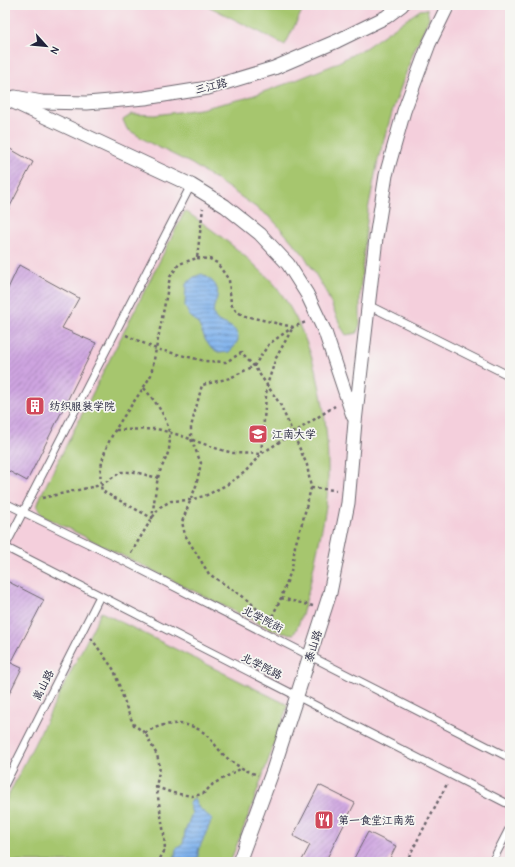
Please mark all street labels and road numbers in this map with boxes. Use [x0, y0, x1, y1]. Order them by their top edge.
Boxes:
street label: 三江路 [194, 76, 229, 97]
street label: 北学院街 [240, 604, 286, 636]
street label: 泰山路 [302, 628, 325, 664]
street label: 北学院路 [239, 651, 284, 682]
street label: 嵩山路 [30, 668, 57, 703]

